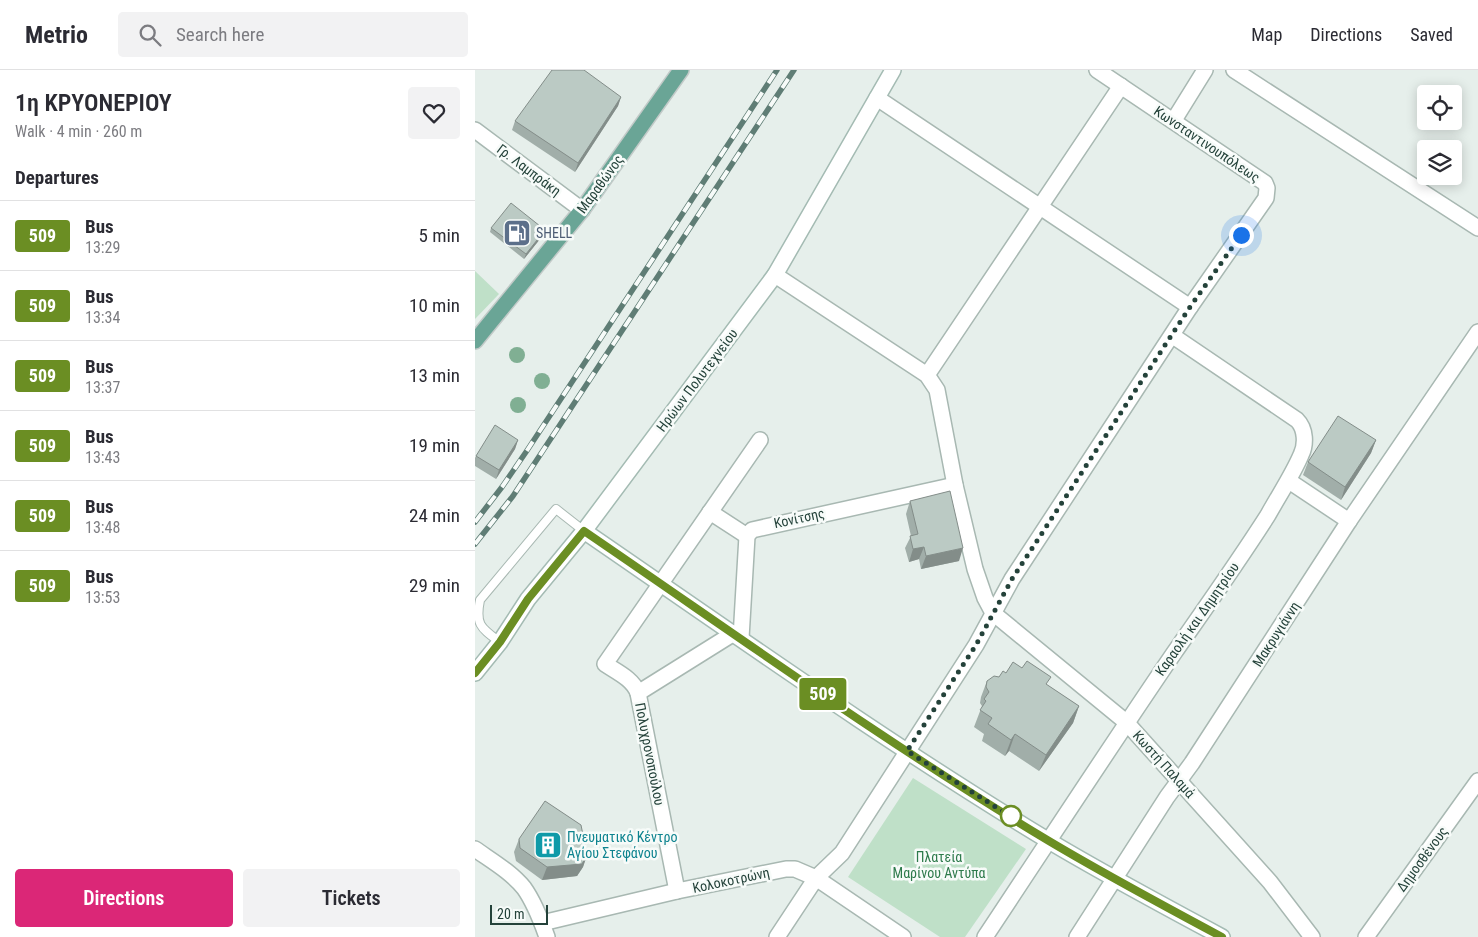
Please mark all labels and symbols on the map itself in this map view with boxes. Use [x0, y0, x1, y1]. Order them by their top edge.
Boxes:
street label: Κωνσταντινουπόλεως [1151, 103, 1263, 185]
street label: Γρ. Λαμπράκη [494, 141, 564, 199]
street label: Μαραθώνος [574, 152, 626, 216]
fuel station icon: SHELL [502, 218, 532, 248]
your location [1229, 223, 1254, 248]
place label: SHELL [536, 225, 573, 241]
street label: Ηρώων Πολυτεχνείου [653, 325, 741, 434]
street label: Κονίτσης [772, 505, 826, 531]
street label: Καραολή και Δημητρίου [1152, 559, 1242, 679]
street label: Μακρυγιάννη [1249, 598, 1303, 670]
line badge: 509 [794, 678, 852, 710]
street label: Πολυχρονοπούλου [632, 701, 668, 807]
street label: Κωστή Παλαμά [1130, 727, 1198, 801]
unlabelled marker [1000, 805, 1022, 827]
street label: Δημοσθένους [1393, 823, 1451, 895]
place label: Πνευματικό Κέντρο Αγίου Στεφάνου [567, 829, 677, 862]
building icon: Πνευματικό Κέντρο Αγίου Στεφάνου [533, 830, 563, 860]
park label: Πλατεία Μαρίνου Αντύπα [893, 849, 985, 881]
street label: Κολοκοτρώνη [691, 864, 771, 896]
scale bar [490, 902, 547, 925]

